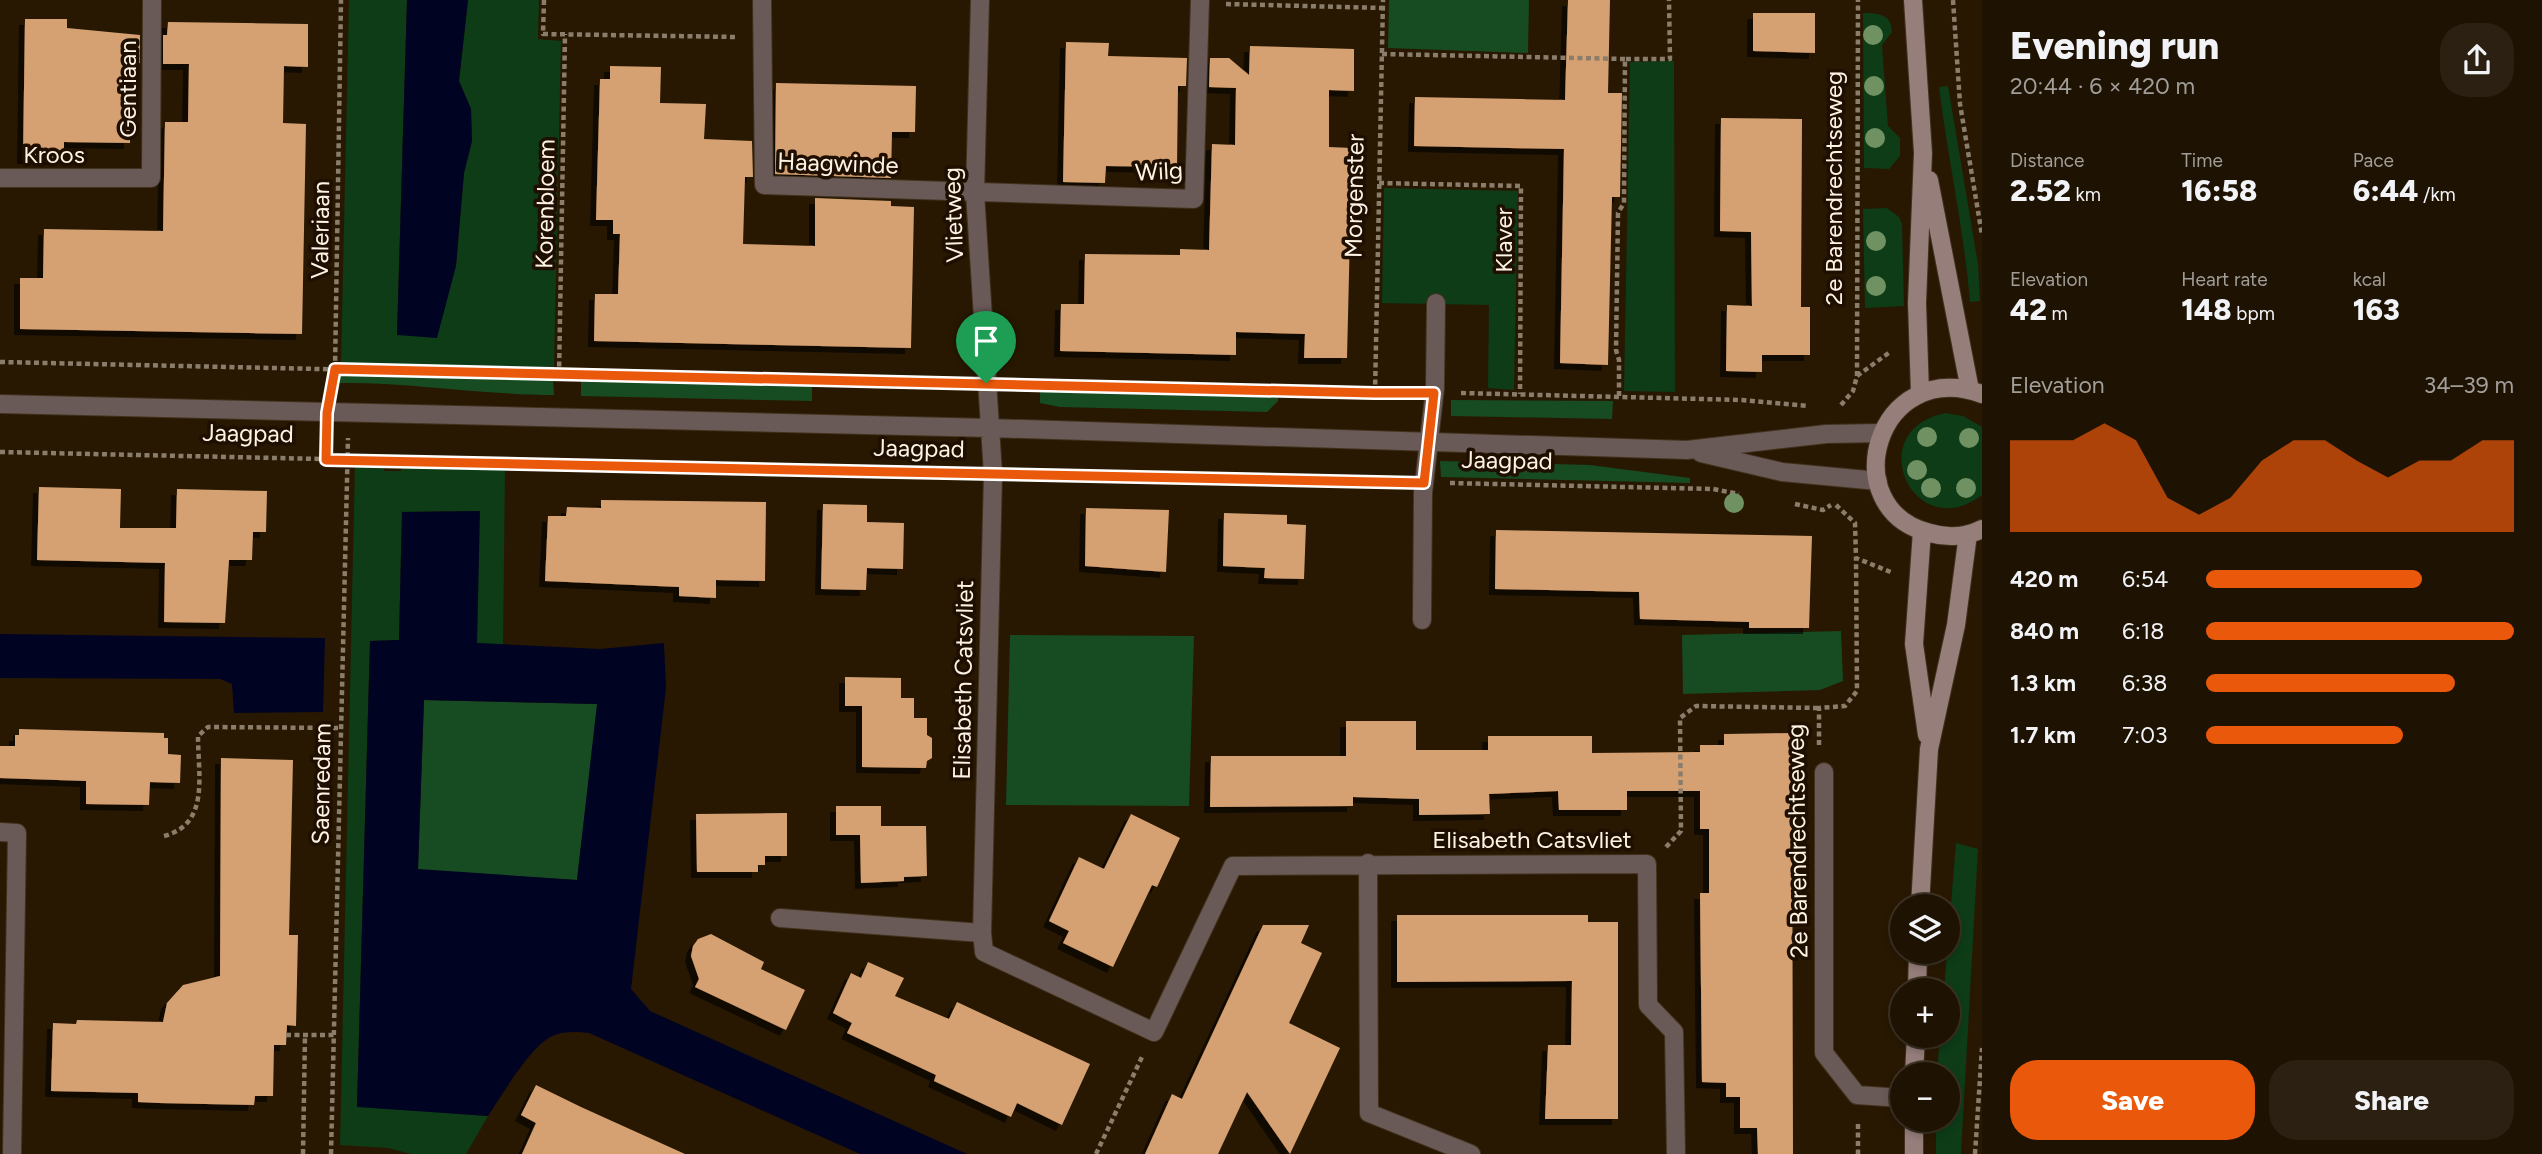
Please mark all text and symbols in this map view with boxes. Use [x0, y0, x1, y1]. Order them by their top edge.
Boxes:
text: Evening run [2010, 23, 2219, 69]
button: share [2440, 23, 2514, 97]
street label: Gentiaan [113, 40, 142, 138]
street label: 2e Barendrechtseweg [1819, 71, 1848, 305]
text: 20:44 · 6 × 420 m [2010, 72, 2195, 100]
street label: Morgenster [1338, 134, 1370, 258]
street label: Korenbloem [529, 139, 561, 269]
street label: Kroos [23, 140, 85, 169]
street label: Haagwinde [777, 146, 899, 180]
text: Distance [2010, 149, 2084, 172]
text: Time [2181, 149, 2223, 172]
text: Pace [2353, 149, 2394, 172]
street label: Wilg [1134, 155, 1184, 187]
street label: Vlietweg [937, 167, 969, 263]
text: 2.52 [2010, 172, 2071, 209]
text: 16:58 [2181, 172, 2257, 209]
text: 6:44 [2353, 172, 2418, 209]
street label: Valeriaan [305, 181, 335, 279]
text: km [2071, 183, 2101, 206]
text: /km [2418, 183, 2456, 206]
street label: Klaver [1489, 207, 1518, 273]
text: Elevation [2010, 268, 2088, 291]
text: Heart rate [2181, 268, 2268, 291]
text: kcal [2353, 268, 2386, 291]
text: 42 [2010, 291, 2047, 328]
text: 148 [2181, 291, 2232, 328]
text: 163 [2353, 291, 2400, 328]
text: m [2047, 302, 2068, 325]
text: bpm [2232, 302, 2275, 325]
pin [956, 311, 1016, 383]
icon: arrive [967, 322, 1005, 360]
text: Elevation [2010, 371, 2105, 399]
text: 34–39 m [2424, 371, 2514, 399]
street label: Jaagpad [202, 418, 294, 448]
street label: Jaagpad [873, 433, 965, 463]
street label: Jaagpad [1461, 445, 1553, 475]
text: 420 m [2010, 565, 2078, 593]
text: 6:54 [2122, 565, 2168, 593]
street label: Elisabeth Catsvliet [947, 580, 979, 780]
text: 840 m [2010, 617, 2079, 645]
text: 6:18 [2122, 617, 2164, 645]
text: 1.3 km [2010, 669, 2076, 697]
text: 6:38 [2122, 669, 2167, 697]
text: 1.7 km [2010, 721, 2076, 749]
text: 7:03 [2122, 721, 2167, 749]
street label: Saenredam [305, 723, 337, 845]
street label: 2e Barendrechtseweg [1780, 724, 1814, 958]
street label: Elisabeth Catsvliet [1432, 825, 1632, 854]
map controls [1890, 894, 1960, 1132]
button: layers [1890, 894, 1960, 964]
button: + [1890, 978, 1960, 1048]
button: Save [2010, 1060, 2255, 1140]
button: Share [2269, 1060, 2514, 1140]
button: − [1890, 1062, 1960, 1132]

